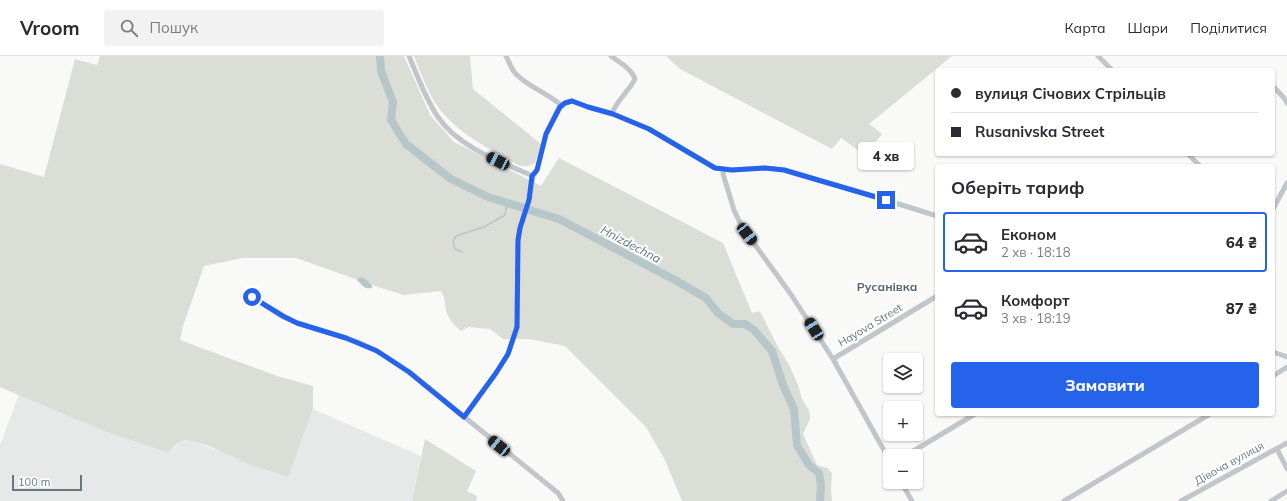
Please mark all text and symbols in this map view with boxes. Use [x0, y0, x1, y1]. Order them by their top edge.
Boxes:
search box [104, 10, 384, 46]
text: Vroom [20, 16, 80, 40]
icon: search [118, 17, 140, 39]
text: Пошук [150, 18, 198, 37]
text: Карта [1064, 19, 1106, 37]
text: Шари [1128, 19, 1168, 37]
text: Поділитися [1190, 19, 1267, 37]
text: вулиця Січових Стрільців [975, 84, 1166, 103]
text: Rusanivska Street [975, 122, 1105, 141]
callout: 4 хв [858, 142, 914, 170]
text: 4 хв [873, 148, 899, 164]
car [485, 150, 511, 172]
text: Оберіть тариф [951, 176, 1084, 199]
route end [877, 191, 895, 209]
car [735, 221, 759, 247]
water label: Hnizdechna [598, 222, 664, 266]
icon: car [953, 224, 989, 260]
text: Економ [1001, 225, 1056, 244]
text: 64 ₴ [1226, 233, 1257, 252]
text: 2 хв · 18:18 [1001, 244, 1070, 260]
district label: Русанівка [857, 279, 917, 294]
route start [243, 288, 261, 306]
icon: car [953, 290, 989, 326]
text: Комфорт [1001, 291, 1070, 310]
text: 87 ₴ [1226, 299, 1257, 318]
street label: Hayova Street [835, 300, 905, 350]
text: 3 хв · 18:19 [1001, 310, 1070, 326]
car [803, 316, 825, 342]
map controls [883, 353, 923, 489]
button: layers [883, 353, 923, 393]
button: Замовити [951, 362, 1259, 408]
button: + [883, 401, 923, 441]
car [486, 434, 512, 458]
street label: Дівоча вулиця [1192, 438, 1266, 488]
button: − [883, 449, 923, 489]
scale bar [12, 473, 82, 492]
text: 100 m [18, 475, 50, 489]

